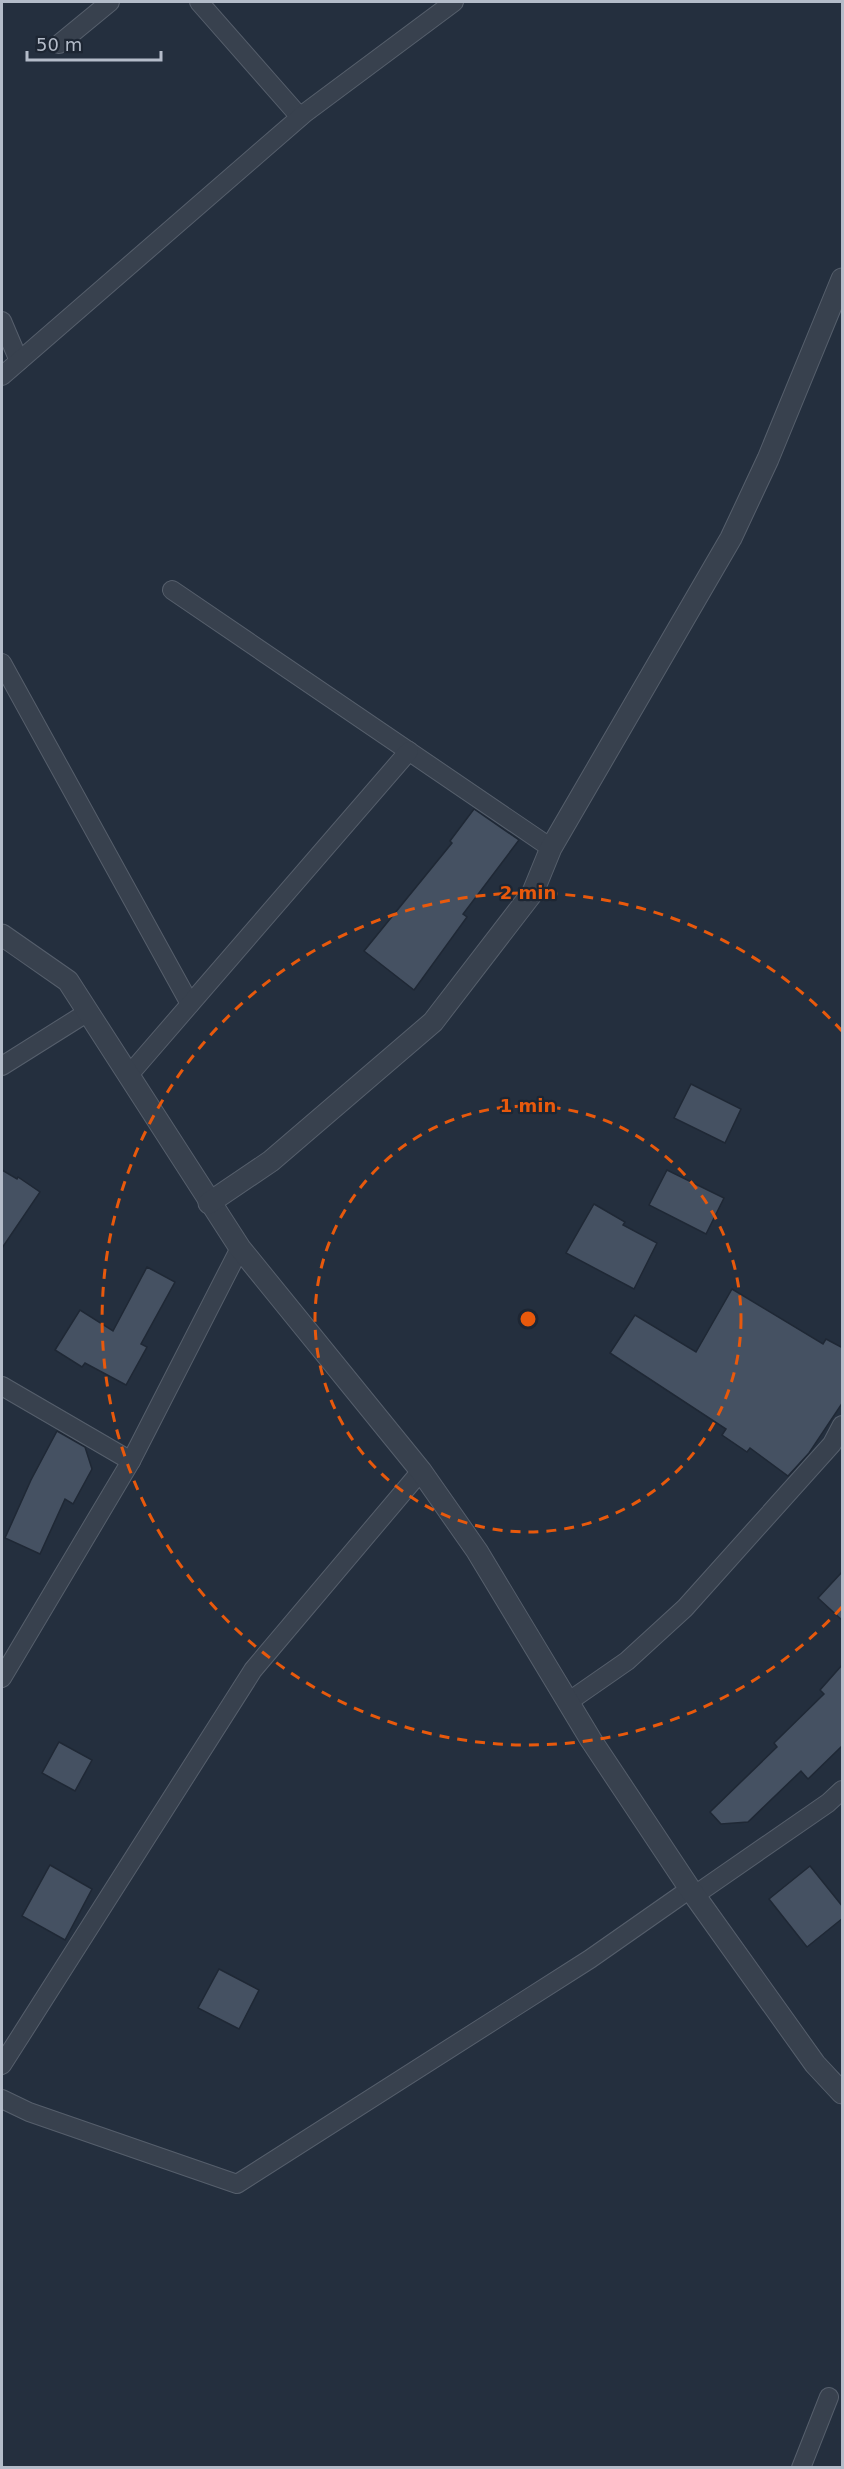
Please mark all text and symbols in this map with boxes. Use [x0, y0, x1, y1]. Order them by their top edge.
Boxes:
scale bar [27, 24, 160, 62]
text: 50 m [36, 34, 82, 55]
text: 2 min [500, 882, 556, 903]
text: 1 min [500, 1095, 556, 1116]
centre of rings [518, 1309, 538, 1329]

